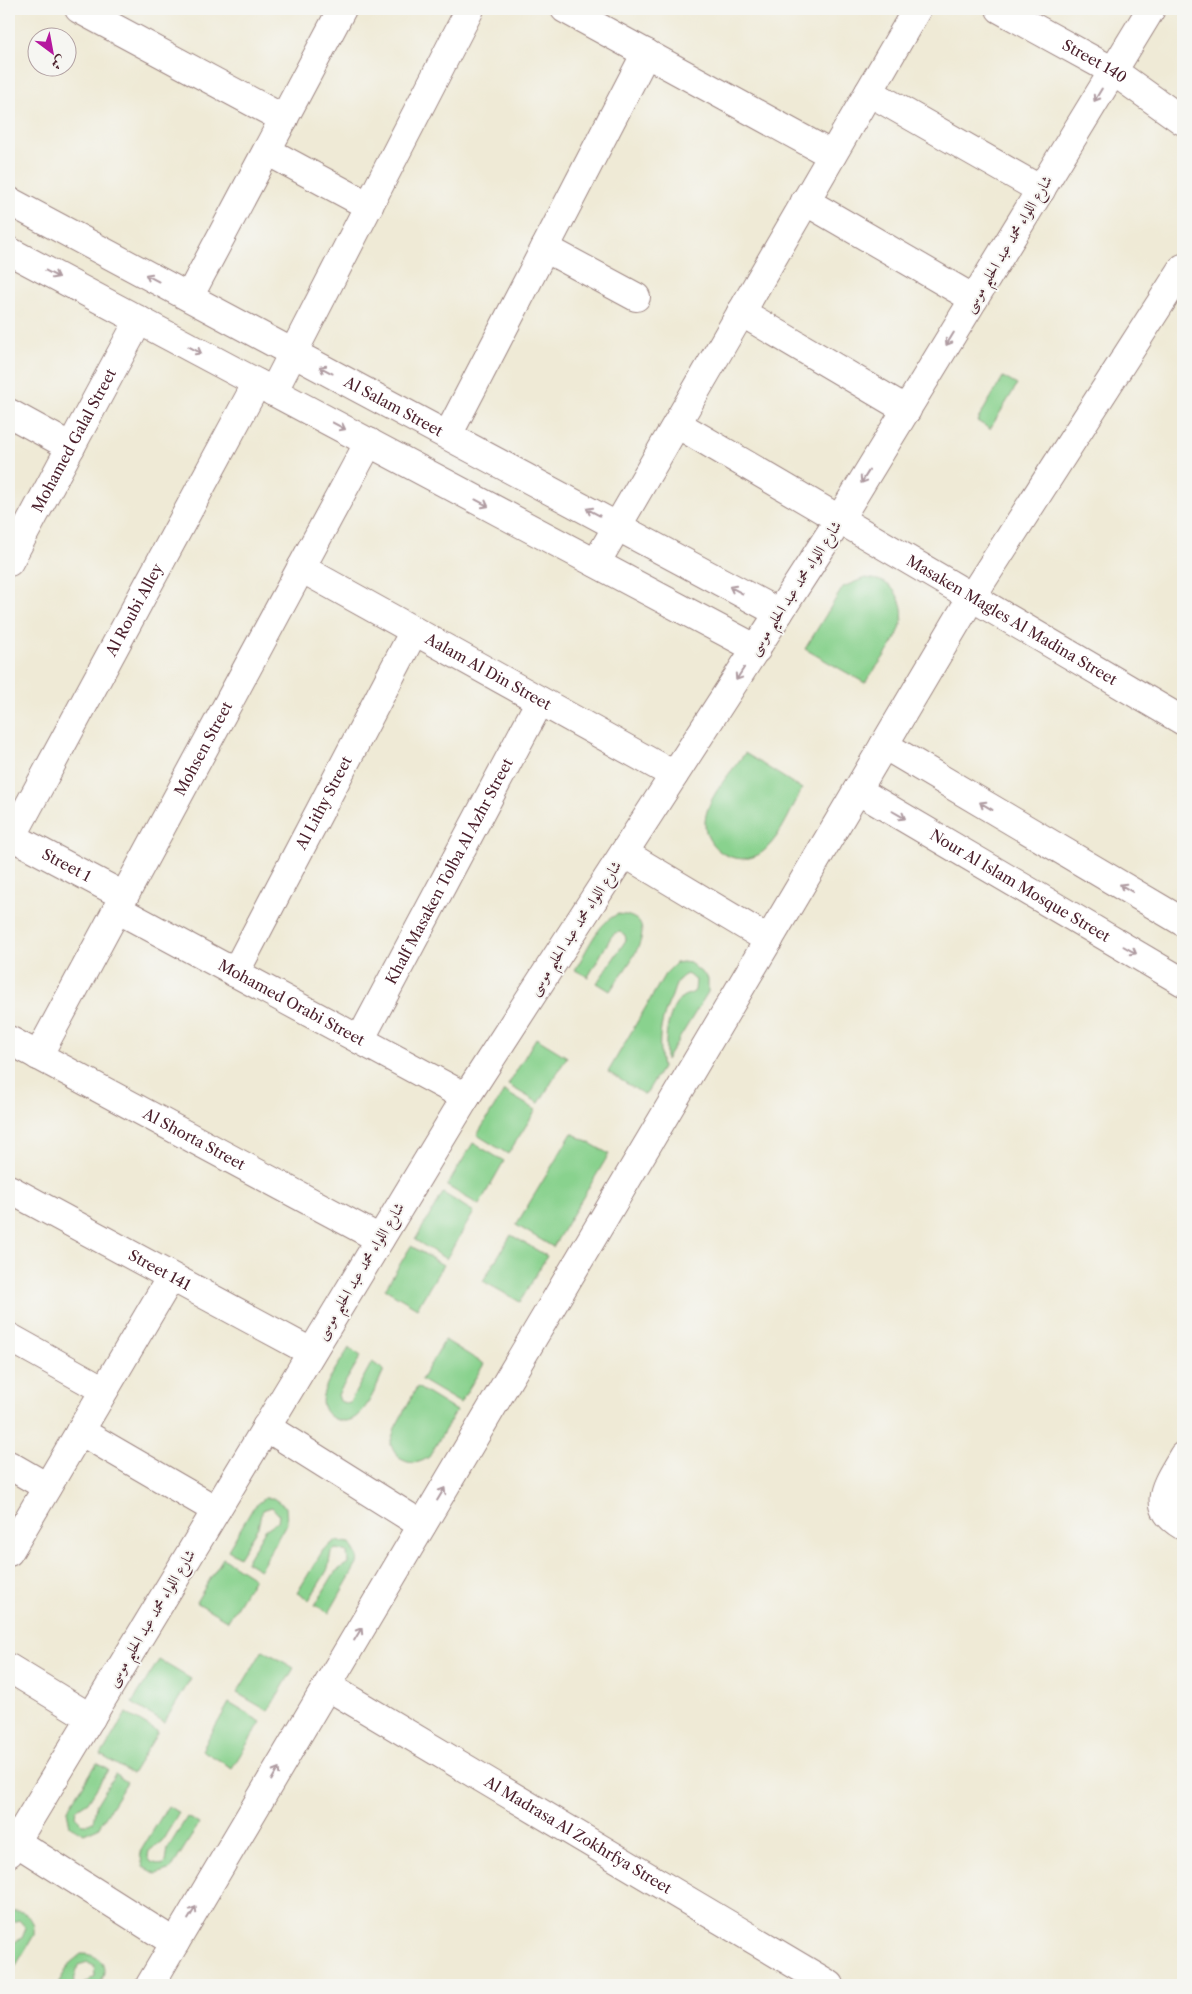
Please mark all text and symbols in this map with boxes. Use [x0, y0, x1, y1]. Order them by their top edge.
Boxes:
north arrow [28, 28, 78, 78]
street label: Street 140 [1059, 35, 1131, 87]
text: ش [48, 52, 70, 74]
one-way arrow [1093, 88, 1103, 102]
street label: شارع اللواء محمد عبد الحليم موسى [959, 172, 1061, 319]
one-way arrow [44, 270, 59, 279]
one-way arrow [145, 273, 160, 282]
one-way arrow [944, 331, 954, 345]
one-way arrow [188, 345, 203, 355]
street label: Mohamed Galal Street [28, 365, 120, 515]
one-way arrow [320, 365, 334, 375]
street label: Al Salam Street [340, 372, 447, 441]
one-way arrow [331, 422, 346, 432]
one-way arrow [860, 470, 870, 484]
one-way arrow [475, 498, 489, 508]
one-way arrow [587, 507, 601, 517]
street label: شارع اللواء محمد عبد الحليم موسى [744, 517, 850, 662]
street label: Masaken Magles Al Madina Street [903, 551, 1121, 690]
street label: Al Roubi Alley [101, 560, 167, 660]
one-way arrow [730, 584, 744, 594]
street label: Aalam Al Din Street [421, 628, 555, 714]
one-way arrow [735, 666, 745, 680]
street label: Mohsen Street [170, 698, 237, 799]
street label: Al Lithy Street [291, 752, 356, 853]
street label: Khalf Masaken Tolba Al Azhr Street [381, 754, 517, 987]
one-way arrow [980, 800, 994, 810]
one-way arrow [892, 810, 906, 820]
street label: Nour Al Islam Mosque Street [927, 825, 1114, 946]
street label: Street 1 [39, 844, 95, 886]
street label: شارع اللواء محمد عبد الحليم موسى [524, 857, 630, 1002]
one-way arrow [1120, 883, 1134, 893]
one-way arrow [1122, 946, 1137, 956]
street label: Mohamed Orabi Street [215, 955, 369, 1050]
street label: Al Shorta Street [139, 1103, 249, 1174]
street label: شارع اللواء محمد عبد الحليم موسى [311, 1199, 413, 1346]
street label: Street 141 [125, 1245, 195, 1295]
one-way arrow [436, 1487, 446, 1501]
street label: شارع اللواء محمد عبد الحليم موسى [102, 1546, 204, 1693]
one-way arrow [353, 1626, 363, 1641]
one-way arrow [271, 1767, 281, 1781]
street label: Al Madrasa Al Zokhrfya Street [480, 1771, 676, 1898]
one-way arrow [188, 1907, 198, 1921]

